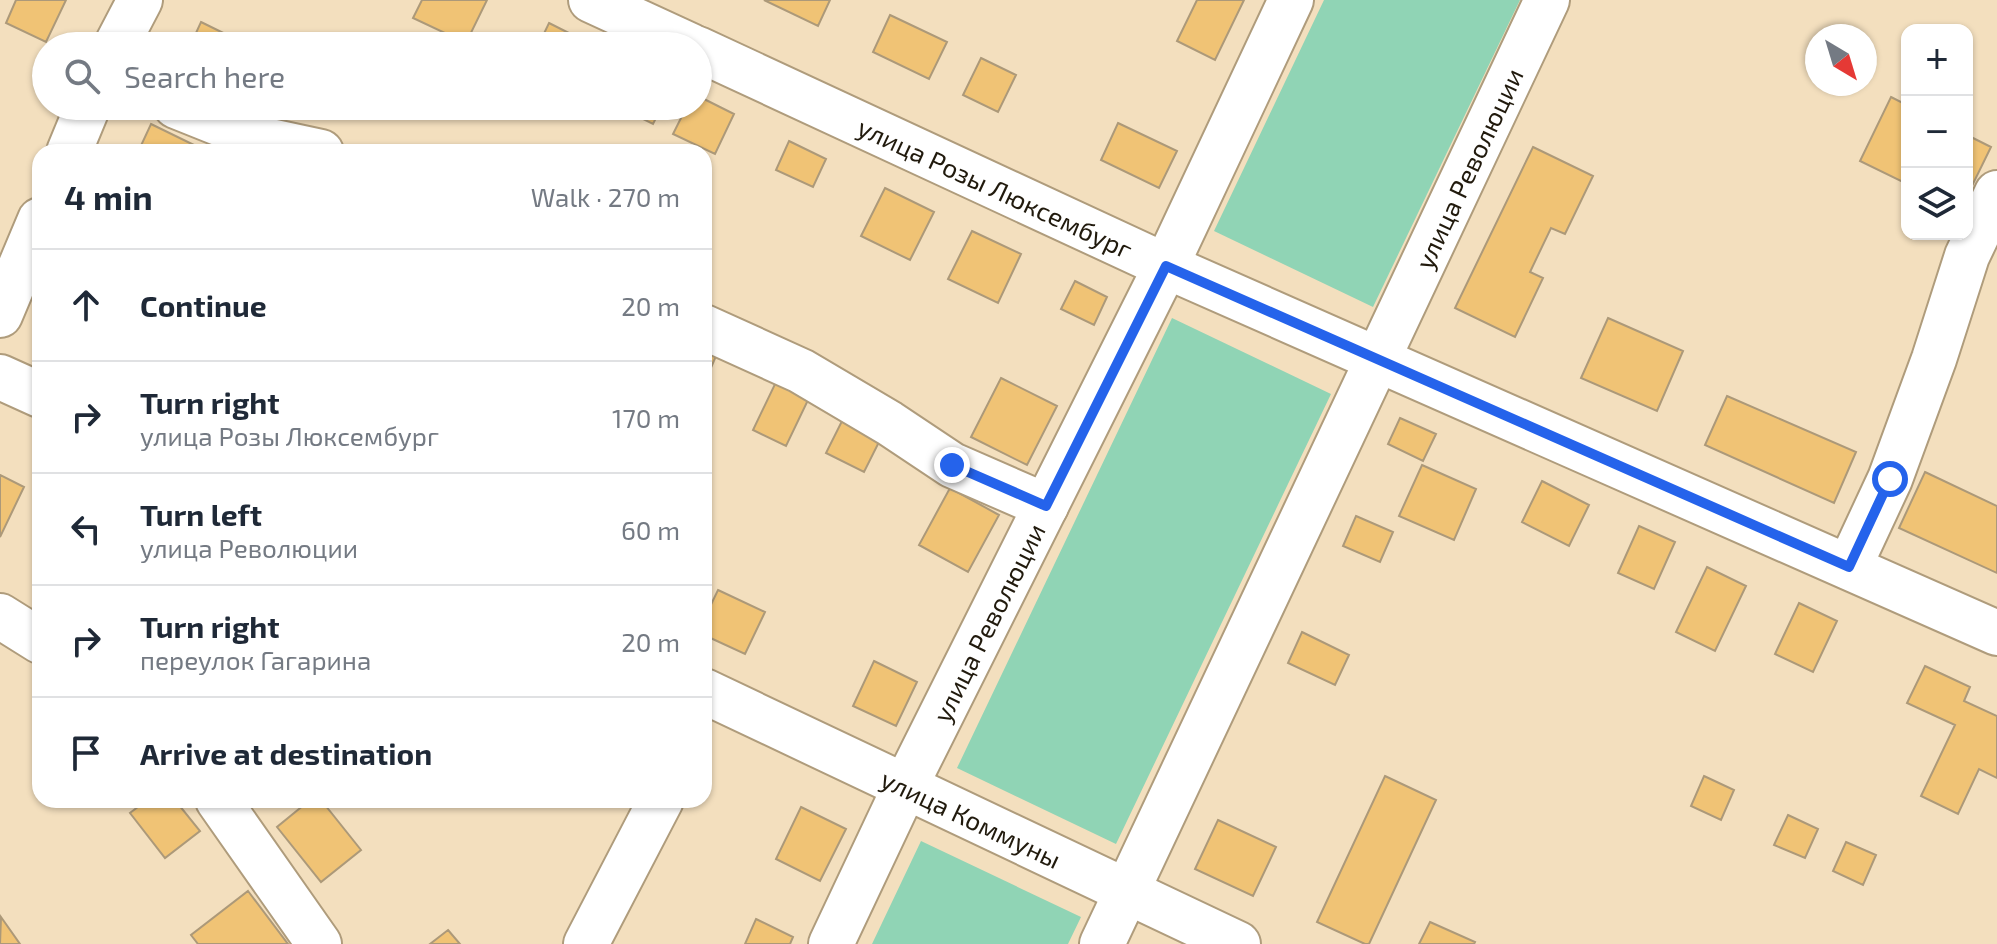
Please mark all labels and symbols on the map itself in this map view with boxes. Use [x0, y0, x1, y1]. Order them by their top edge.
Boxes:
north arrow [1805, 24, 1877, 96]
street label: улица Революции [1407, 63, 1528, 274]
street label: улица Розы Люксембург [853, 110, 1138, 264]
route end [934, 447, 970, 483]
route start [1872, 461, 1908, 497]
street label: улица Революции [925, 518, 1050, 727]
street label: улица Коммуны [876, 762, 1066, 874]

